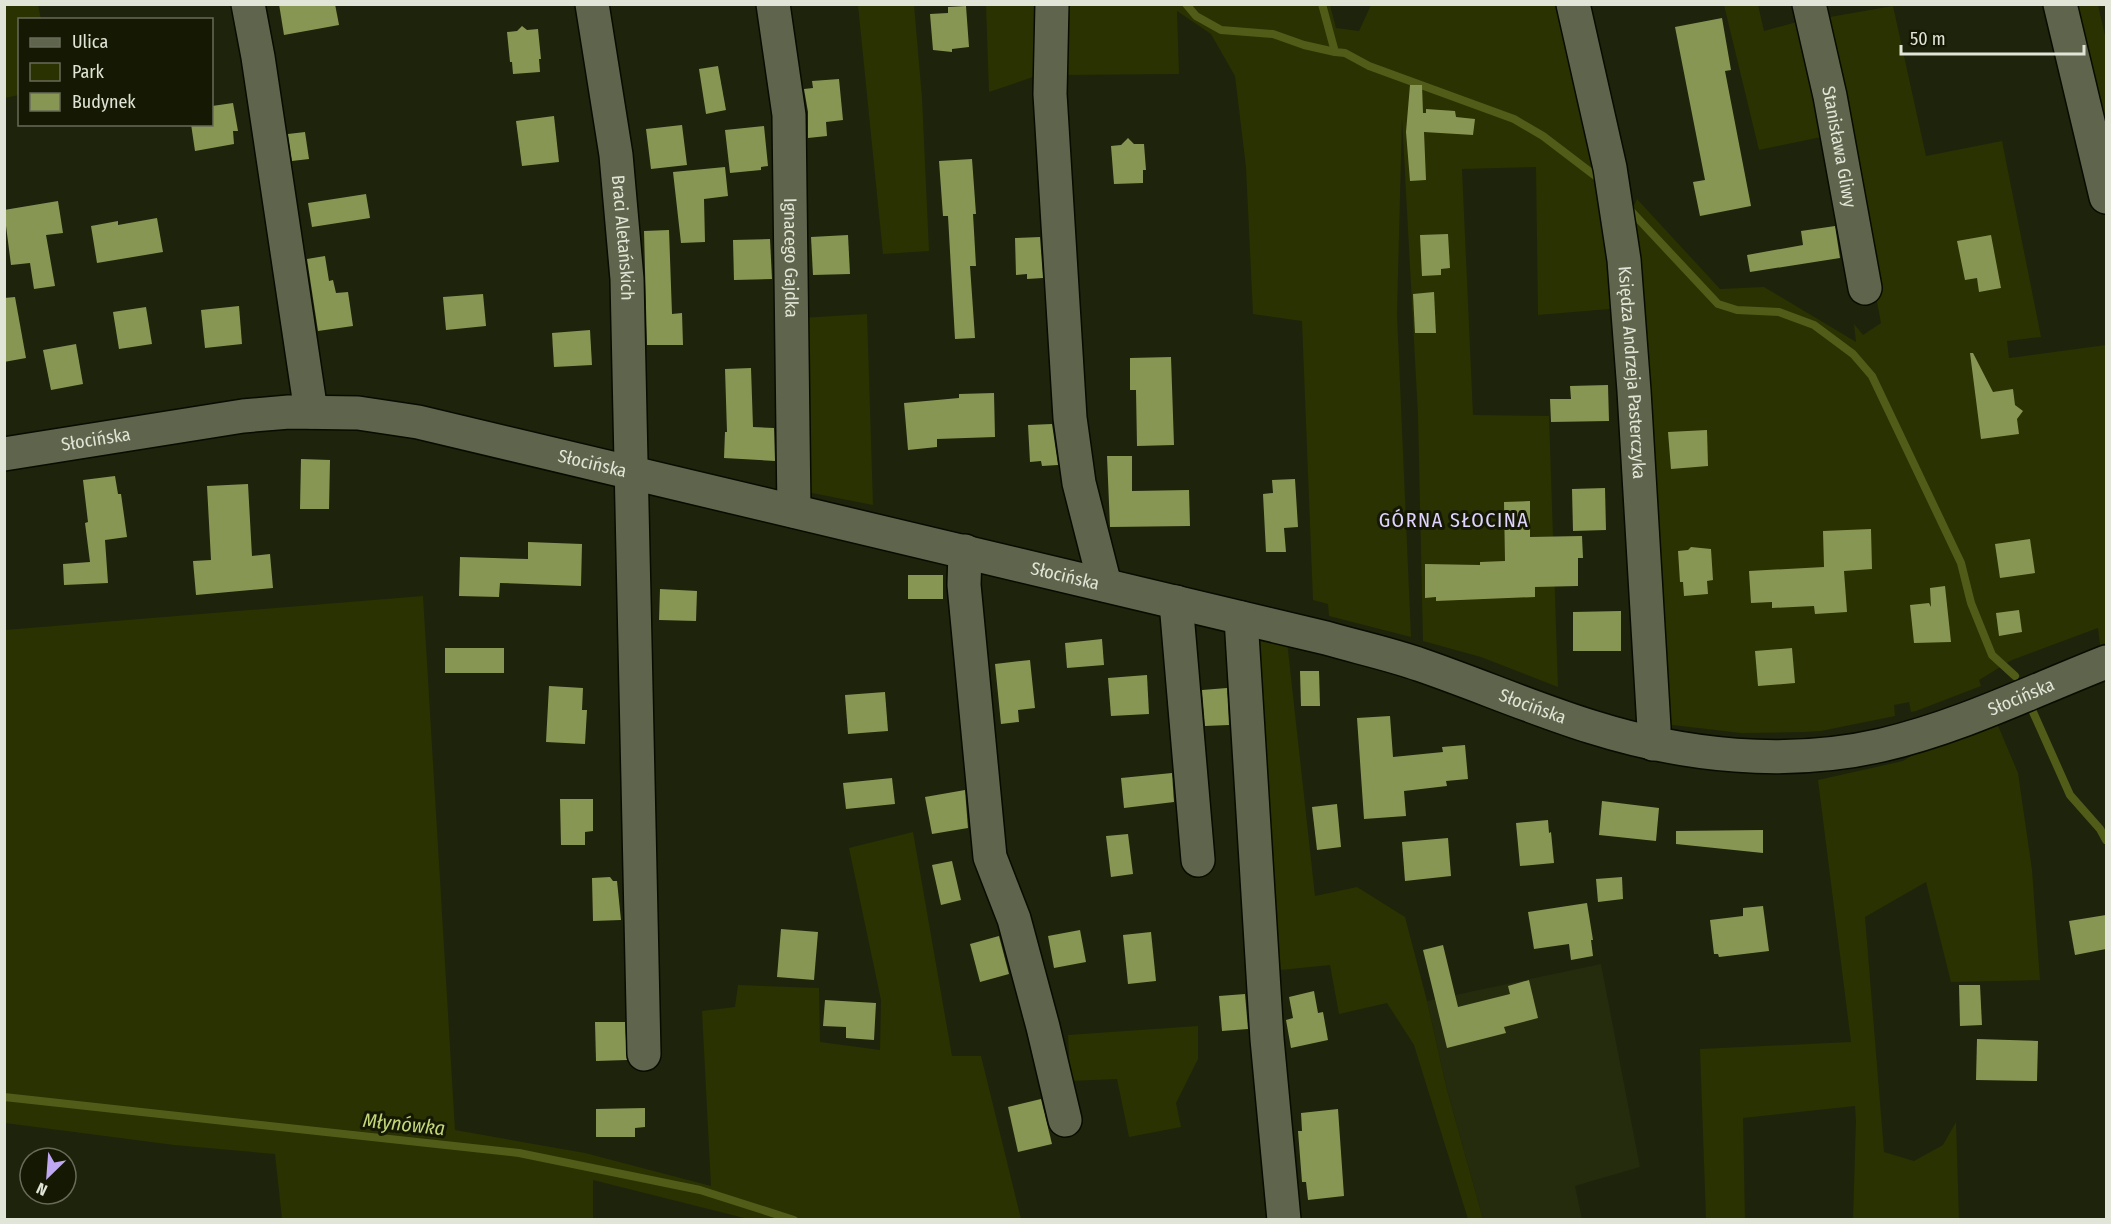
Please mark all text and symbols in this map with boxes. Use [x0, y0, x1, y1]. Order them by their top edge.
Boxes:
legend [18, 18, 213, 126]
scale bar [1901, 18, 2084, 56]
text: 50 m [1910, 28, 1946, 50]
text: Ulica [72, 31, 108, 53]
text: Park [72, 61, 105, 83]
street label: Stanisława Gliwy [1817, 84, 1861, 209]
text: Budynek [72, 91, 136, 113]
street label: Braci Aletańskich [607, 174, 638, 301]
street label: Ignacego Gajdka [779, 198, 803, 318]
street label: Księdza Andrzeja Pasterczyka [1613, 265, 1650, 480]
street label: Słocińska [60, 423, 132, 456]
street label: Słocińska [556, 445, 629, 482]
district label: GÓRNA SŁOCINA [1379, 508, 1529, 532]
street label: Słocińska [1029, 557, 1102, 595]
street label: Słocińska [1985, 673, 2058, 721]
street label: Słocińska [1496, 684, 1569, 729]
water label: Młynówka [362, 1108, 446, 1140]
north arrow [18, 1146, 78, 1206]
text: N [34, 1179, 50, 1200]

